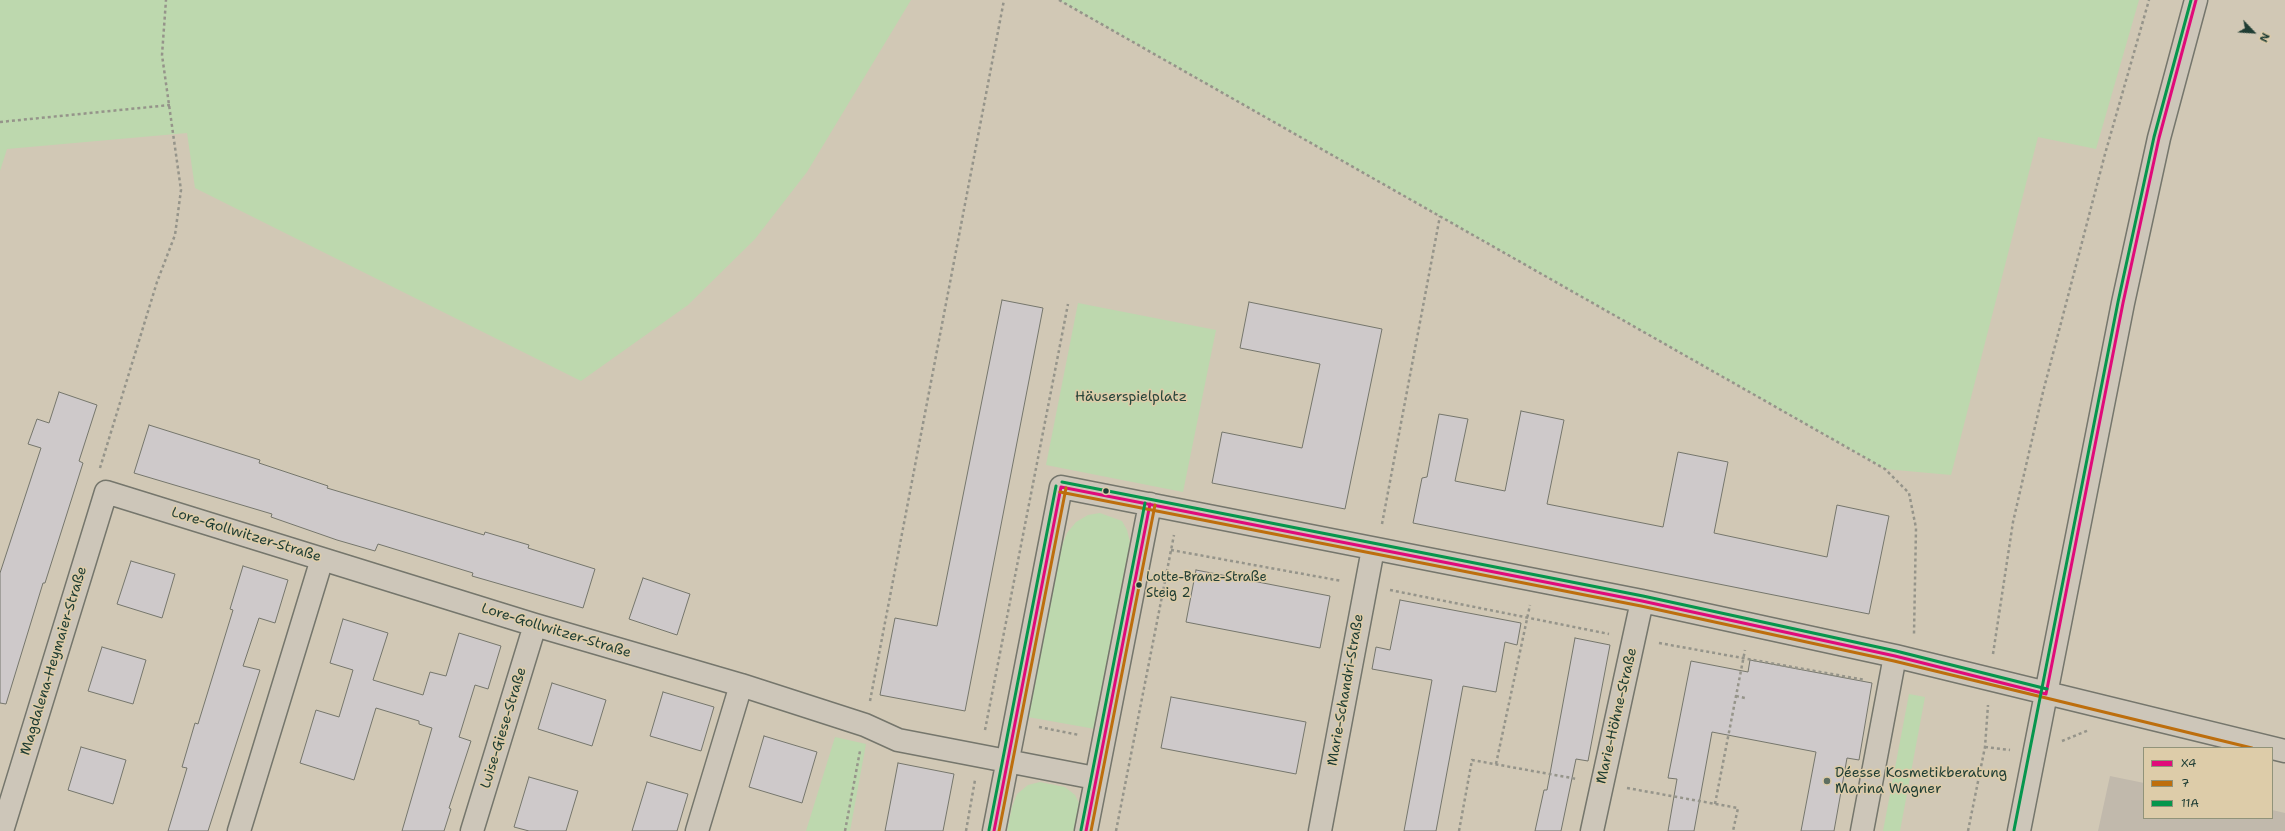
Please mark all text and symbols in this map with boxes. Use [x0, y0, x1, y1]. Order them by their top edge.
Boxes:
north arrow [2233, 12, 2273, 52]
text: N [2256, 30, 2273, 44]
park label: Häuserspielplatz [1075, 389, 1187, 405]
unlabelled marker [1101, 486, 1111, 496]
street label: Lore-Gollwitzer-Straße [169, 504, 323, 566]
street label: Magdalena-Heymaier-Straße [17, 565, 91, 757]
place label: Lotte-Branz-Straße Steig 2 [1146, 570, 1267, 601]
marker: Lotte-Branz-Straße Steig 2 [1134, 580, 1144, 590]
street label: Lore-Gollwitzer-Straße [479, 600, 633, 662]
street label: Marie-Schandri-Straße [1324, 613, 1368, 767]
street label: Marie-Höhne-Straße [1593, 646, 1641, 786]
street label: Luise-Giese-Straße [478, 665, 530, 791]
legend [2143, 747, 2273, 819]
text: X4 [2181, 755, 2196, 771]
place label: Déesse Kosmetikberatung Marina Wagner [1835, 765, 2007, 798]
text: 7 [2181, 775, 2189, 791]
marker: Déesse Kosmetikberatung Marina Wagner [1822, 776, 1832, 786]
text: 11A [2181, 795, 2199, 811]

